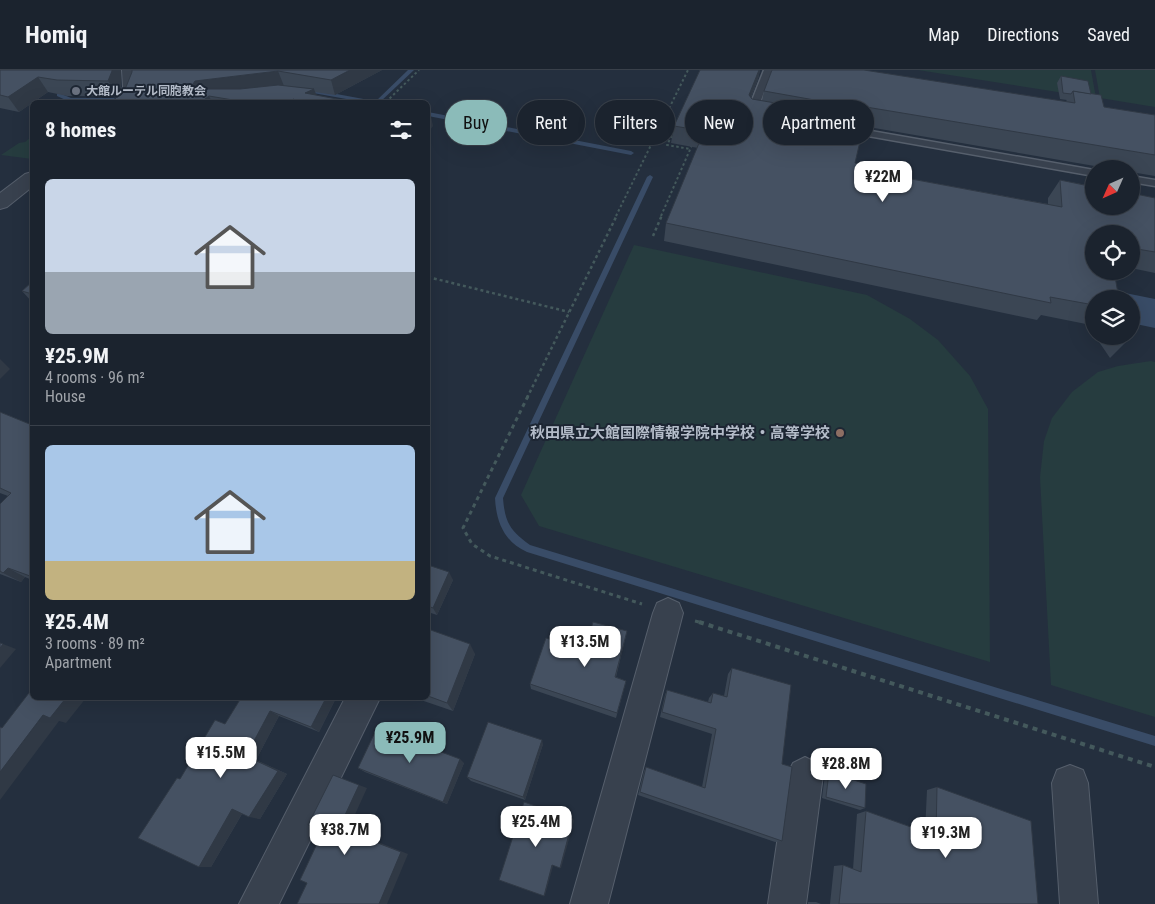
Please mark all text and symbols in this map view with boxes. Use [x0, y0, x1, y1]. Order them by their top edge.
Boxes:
text: Homiq [25, 21, 87, 49]
text: Map [928, 24, 959, 45]
text: Directions [987, 24, 1059, 45]
text: Saved [1087, 24, 1130, 45]
place label: 大館ルーテル同胞教会 [86, 84, 206, 98]
marker: 大館ルーテル同胞教会 [70, 85, 82, 97]
chip: Buy [445, 100, 507, 145]
chip: Rent [517, 100, 585, 145]
chip: Filters [595, 100, 675, 145]
chip: New [685, 100, 753, 145]
chip: Apartment [763, 100, 874, 145]
icon: filters [387, 116, 415, 144]
text: 8 homes [45, 118, 116, 142]
pin: ¥22M [853, 160, 913, 203]
north arrow [1085, 160, 1140, 215]
map controls [1085, 160, 1140, 345]
text: ¥22M [865, 167, 901, 186]
icon: home [185, 212, 275, 302]
button: locate [1085, 225, 1140, 280]
button: layers [1085, 290, 1140, 345]
text: ¥25.9M [45, 344, 109, 368]
text: 4 rooms · 96 m² [45, 368, 145, 387]
text: House [45, 387, 85, 406]
place label: 秋田県立大館国際情報学院中学校・高等学校 [530, 424, 830, 442]
marker: 秋田県立大館国際情報学院中学校・高等学校 [834, 427, 846, 439]
icon: home [185, 477, 275, 567]
text: ¥25.4M [45, 610, 109, 634]
pin: ¥13.5M [544, 626, 626, 668]
text: ¥13.5M [561, 632, 609, 651]
text: 3 rooms · 89 m² [45, 634, 145, 653]
text: Apartment [45, 653, 112, 672]
pin: ¥25.9M [369, 722, 451, 764]
text: ¥25.9M [386, 728, 434, 747]
pin: ¥15.5M [180, 736, 262, 779]
text: ¥15.5M [197, 743, 245, 762]
pin: ¥28.8M [805, 748, 887, 790]
text: ¥28.8M [822, 754, 870, 773]
pin: ¥25.4M [495, 806, 577, 848]
text: ¥25.4M [512, 812, 560, 831]
pin: ¥38.7M [304, 814, 386, 856]
pin: ¥19.3M [905, 816, 987, 859]
text: ¥38.7M [321, 820, 369, 839]
text: ¥19.3M [922, 823, 970, 842]

